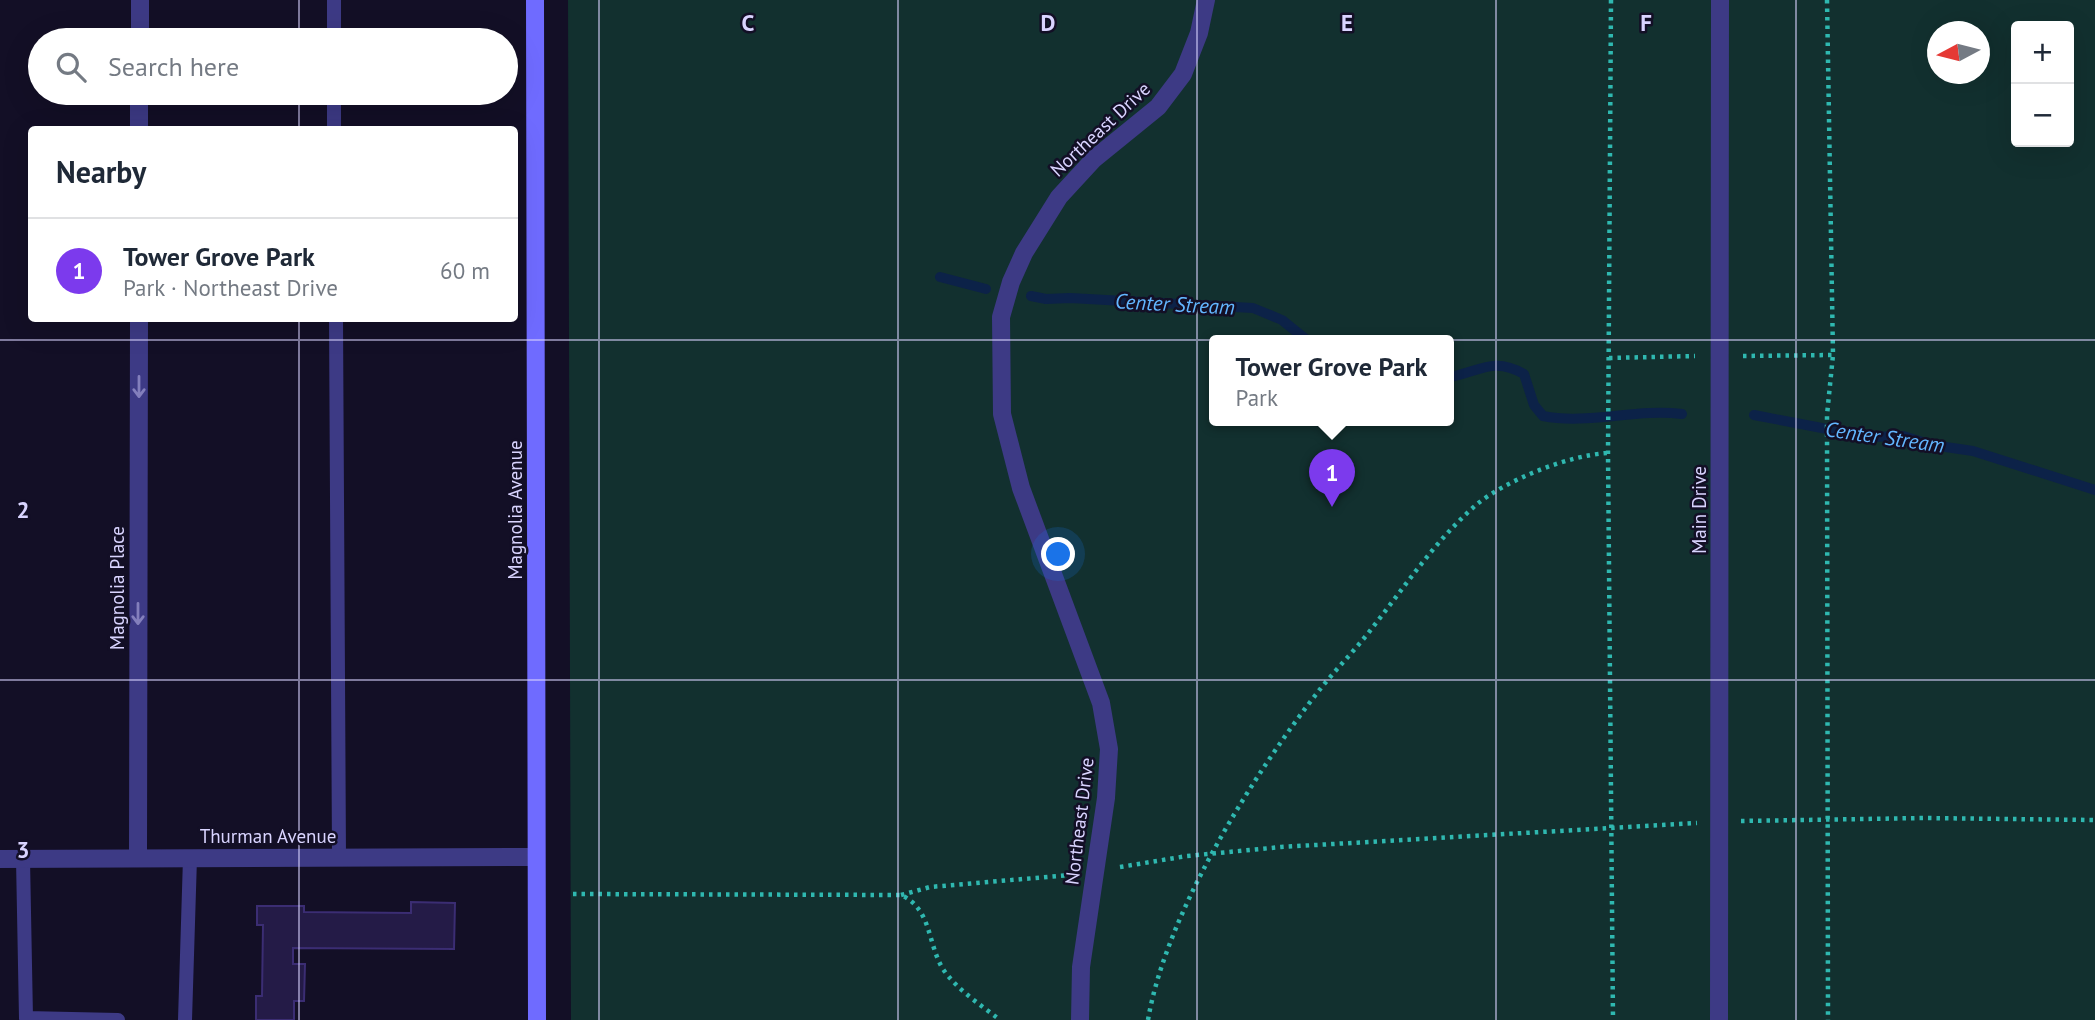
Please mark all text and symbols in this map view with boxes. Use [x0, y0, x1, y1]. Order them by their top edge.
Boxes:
text: C [742, 8, 755, 37]
text: D [1041, 8, 1055, 37]
text: E [1341, 8, 1353, 37]
text: F [1640, 8, 1652, 37]
north arrow [1927, 21, 1990, 84]
map controls [2011, 21, 2074, 147]
button: + [2011, 21, 2074, 84]
search box [28, 28, 518, 105]
icon: search [52, 48, 90, 86]
text: Search here [108, 50, 239, 83]
street label: Northeast Drive [1045, 77, 1155, 181]
button: − [2011, 84, 2074, 147]
text: Nearby [56, 152, 146, 191]
text: Tower Grove Park [123, 240, 315, 273]
text: 1 [72, 256, 86, 285]
text: 60 m [440, 256, 490, 285]
text: Park · Northeast Drive [123, 273, 338, 302]
water label: Center Stream [1114, 287, 1236, 321]
popup [1209, 335, 1454, 426]
text: Tower Grove Park [1236, 350, 1427, 383]
one-way arrow [132, 375, 146, 398]
text: Park [1236, 383, 1278, 412]
water label: Center Stream [1824, 415, 1946, 459]
street label: Magnolia Avenue [503, 440, 527, 580]
pin: 1 [1309, 449, 1355, 507]
street label: Main Drive [1687, 466, 1711, 554]
text: 2 [16, 495, 30, 524]
street label: Magnolia Place [105, 526, 129, 650]
your location [1041, 537, 1075, 571]
one-way arrow [131, 602, 145, 625]
street label: Northeast Drive [1059, 756, 1099, 886]
street label: Thurman Avenue [200, 824, 336, 848]
text: 3 [16, 835, 30, 864]

